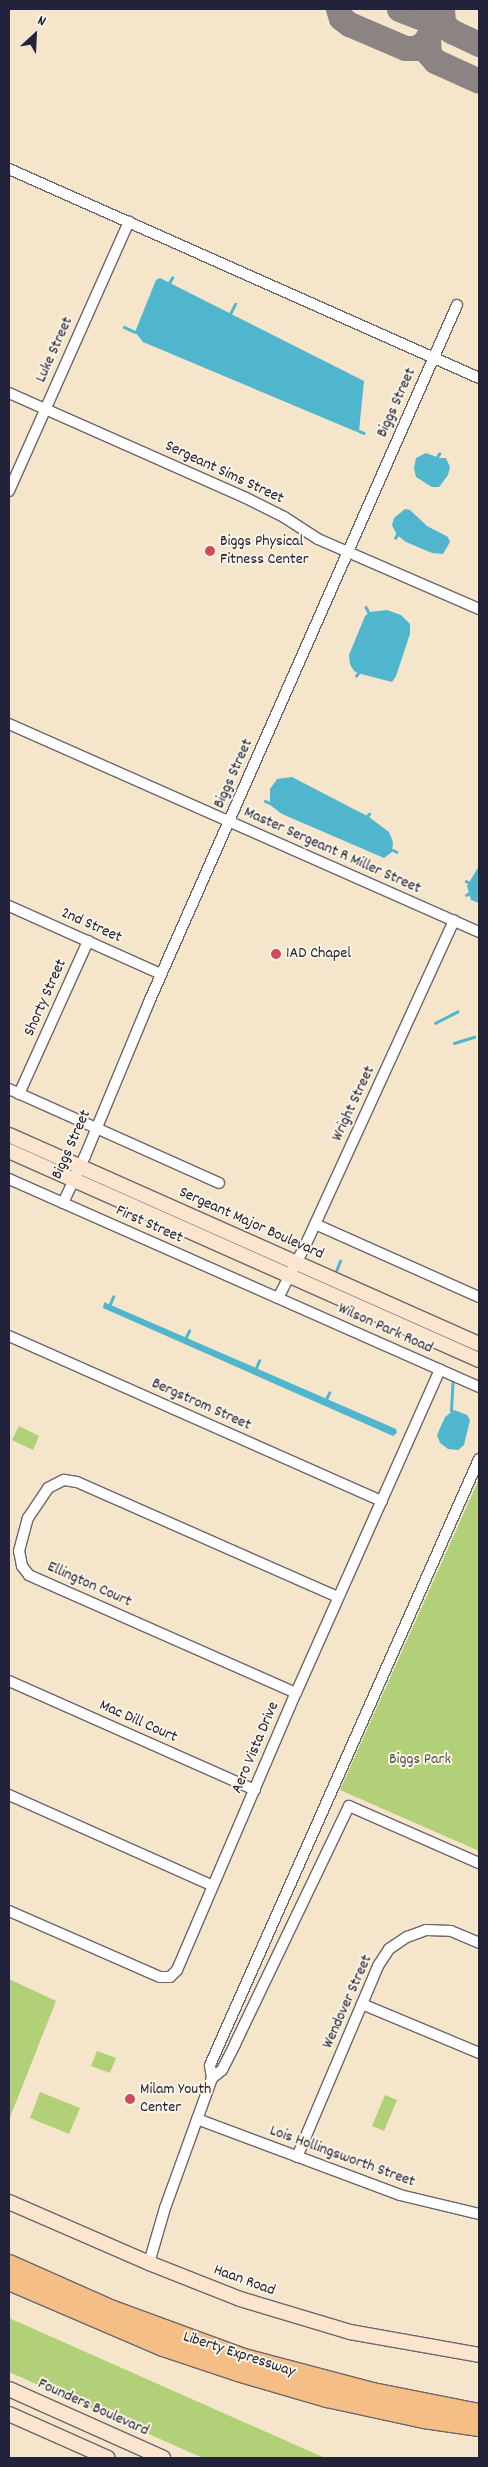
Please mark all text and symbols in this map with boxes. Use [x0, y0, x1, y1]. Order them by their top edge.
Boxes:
north arrow [10, 10, 60, 60]
text: N [34, 11, 49, 32]
street label: Luke Street [32, 314, 78, 386]
street label: Biggs Street [373, 365, 421, 441]
street label: Sergeant Sims Street [162, 437, 286, 509]
place label: Biggs Physical Fitness Center [220, 532, 309, 570]
marker: Biggs Physical Fitness Center [204, 545, 216, 557]
street label: Biggs Street [210, 736, 258, 812]
street label: Master Sergeant R Miller Street [241, 803, 423, 899]
street label: 2nd Street [58, 904, 124, 948]
place label: 1AD Chapel [286, 944, 351, 964]
marker: 1AD Chapel [270, 948, 282, 960]
street label: Shorty Street [20, 956, 72, 1040]
street label: Wright Street [328, 1063, 380, 1145]
street label: Biggs Street [48, 1107, 96, 1183]
street label: Sergeant Major Boulevard [176, 1183, 326, 1265]
street label: First Street [113, 1202, 185, 1248]
street label: Wilson Park Road [335, 1300, 435, 1358]
street label: Bergstrom Street [148, 1375, 254, 1435]
street label: Ellington Court [44, 1558, 134, 1612]
street label: Mac Dill Court [96, 1696, 180, 1748]
street label: Aero Vista Drive [228, 1699, 284, 1797]
park label: Biggs Park [389, 1750, 451, 1770]
street label: Wendover Street [319, 1952, 377, 2052]
place label: Milam Youth Center [140, 2080, 211, 2118]
marker: Milam Youth Center [124, 2093, 136, 2105]
street label: Lois Hollingsworth Street [267, 2122, 417, 2192]
street label: Haan Road [211, 2261, 277, 2301]
street label: Liberty Expressway [181, 2328, 297, 2382]
street label: Founders Boulevard [35, 2375, 151, 2441]

